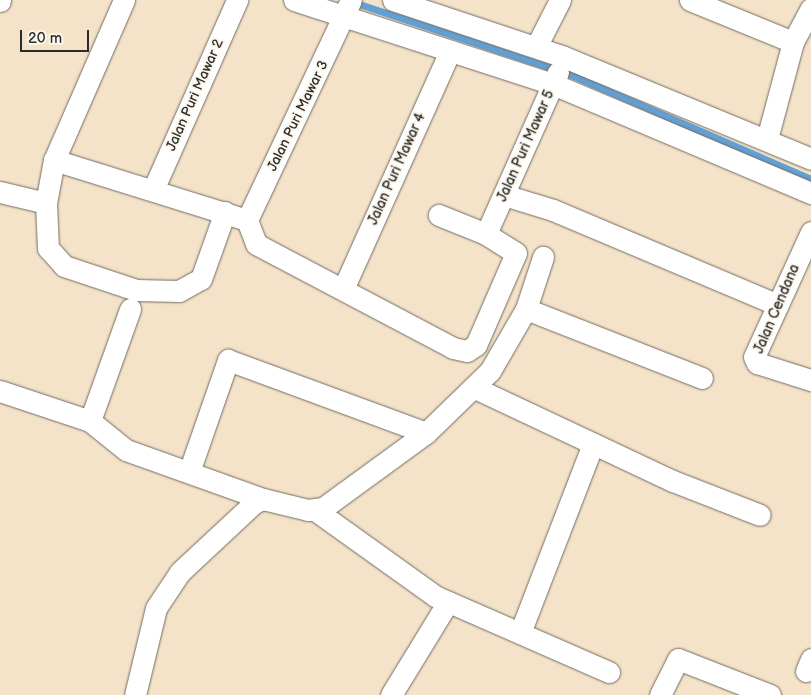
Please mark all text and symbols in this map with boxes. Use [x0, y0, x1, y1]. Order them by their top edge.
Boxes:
scale bar [22, 20, 91, 52]
text: 20 m [28, 29, 62, 48]
street label: Jalan Puri Mawar 2 [163, 36, 227, 154]
street label: Jalan Puri Mawar 3 [264, 58, 332, 174]
street label: Jalan Puri Mawar 5 [494, 88, 558, 204]
street label: Jalan Puri Mawar 4 [365, 110, 429, 228]
street label: Jalan Cendana [751, 262, 803, 356]

